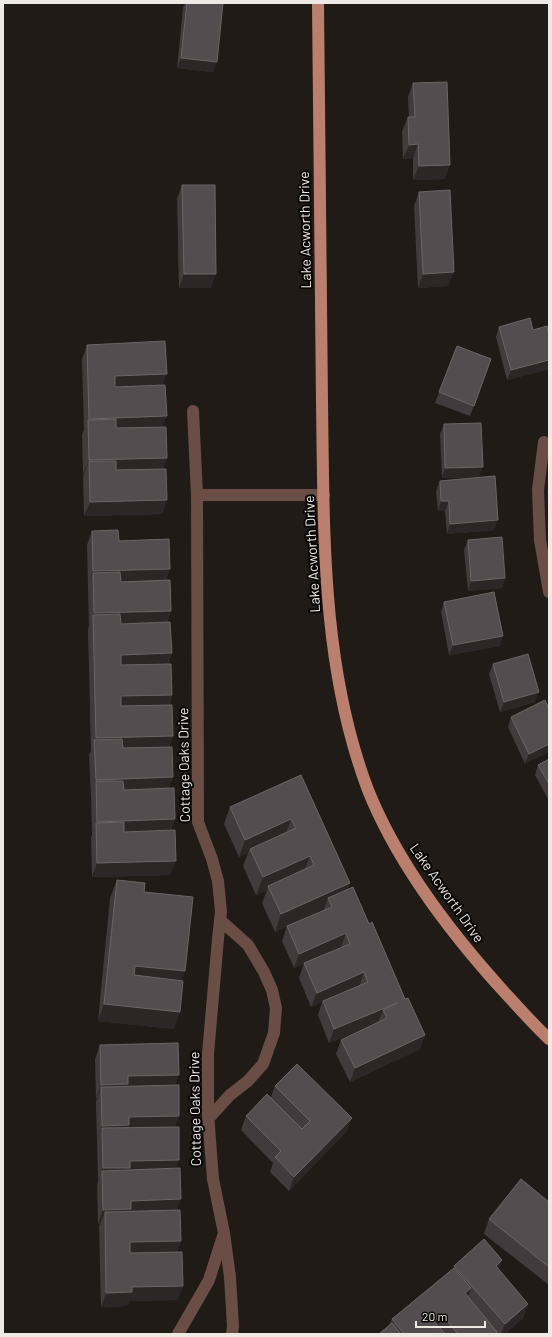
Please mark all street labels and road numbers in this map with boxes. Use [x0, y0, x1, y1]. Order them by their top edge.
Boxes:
street label: Lake Acworth Drive [295, 171, 314, 289]
street label: Lake Acworth Drive [300, 495, 323, 613]
street label: Cottage Oaks Drive [174, 708, 193, 822]
street label: Lake Acworth Drive [407, 840, 488, 946]
street label: Cottage Oaks Drive [185, 1052, 204, 1166]

